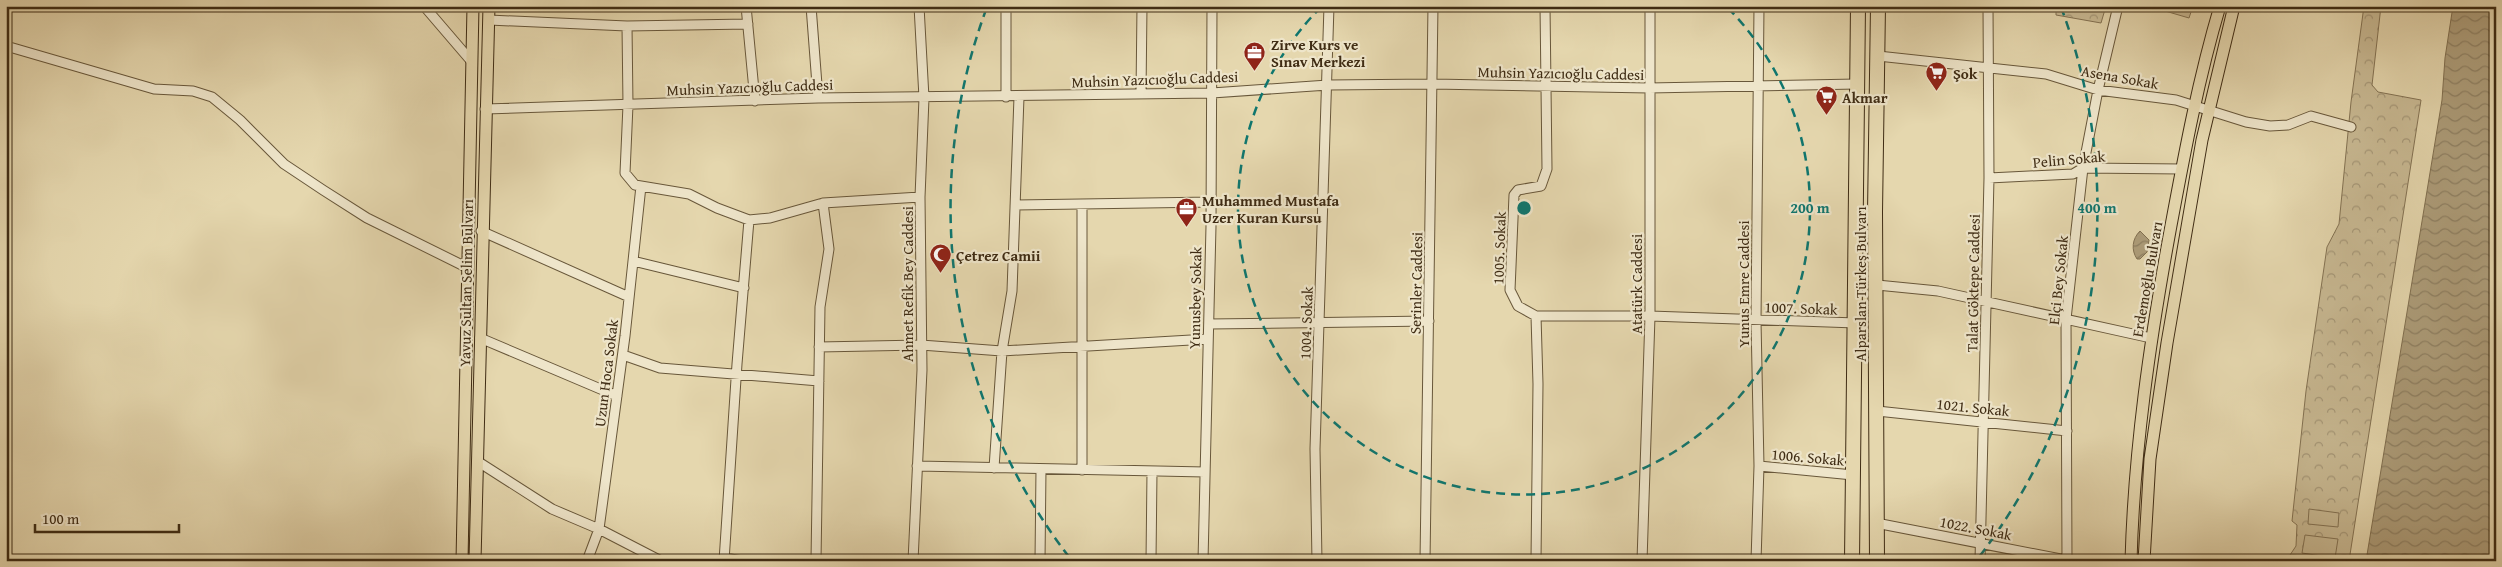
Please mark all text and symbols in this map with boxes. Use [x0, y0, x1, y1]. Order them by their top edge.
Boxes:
place label: Zirve Kurs ve Sınav Merkezi [1271, 34, 1366, 72]
office icon: Zirve Kurs ve Sınav Merkezi [1243, 41, 1267, 72]
street label: Asena Sokak [2080, 60, 2161, 94]
street label: Muhsin Yazıcıoğlu Caddesi [1477, 61, 1645, 85]
supermarket icon: Şok [1925, 61, 1949, 92]
place label: Şok [1953, 63, 1978, 84]
street label: Muhsin Yazıcıoğlu Caddesi [1071, 66, 1239, 92]
street label: Muhsin Yazıcıoğlu Caddesi [666, 74, 834, 100]
supermarket icon: Akmar [1814, 85, 1838, 116]
place label: Akmar [1842, 87, 1888, 108]
street label: Pelin Sokak [2032, 145, 2106, 173]
place label: Muhammed Mustafa Uzer Kuran Kursu [1202, 190, 1340, 228]
office icon: Muhammed Mustafa Uzer Kuran Kursu [1174, 197, 1198, 228]
text: 200 m [1790, 197, 1830, 218]
text: 400 m [2077, 197, 2117, 218]
street label: Yavuz Sultan Selim Bulvarı [454, 199, 478, 367]
centre of rings [1515, 199, 1533, 217]
street label: Ahmet Refik Bey Caddesi [897, 206, 918, 362]
street label: Alparslan Türkeş Bulvarı [1850, 206, 1871, 362]
street label: 1005. Sokak [1487, 211, 1511, 285]
street label: Talat Göktepe Caddesi [1961, 214, 1985, 352]
street label: Erdemoğlu Bulvarı [2126, 219, 2168, 339]
street label: Yunus Emre Caddesi [1733, 220, 1754, 348]
street label: Serinler Caddesi [1405, 232, 1427, 334]
street label: Atatürk Caddesi [1626, 234, 1647, 334]
street label: Elçi Bey Sokak [2043, 234, 2073, 326]
mosque icon: Çetrez Camii [928, 243, 952, 274]
place label: Çetrez Camii [956, 245, 1041, 266]
street label: Yunusbey Sokak [1184, 246, 1206, 349]
street label: 1004. Sokak [1294, 286, 1318, 360]
street label: 1007. Sokak [1764, 296, 1838, 320]
street label: Uzun Hoca Sokak [589, 318, 623, 428]
street label: 1021. Sokak [1936, 393, 2011, 421]
street label: 1006. Sokak [1771, 443, 1846, 471]
scale bar [35, 502, 179, 534]
text: 100 m [42, 508, 80, 529]
street label: 1022. Sokak [1938, 511, 2014, 545]

